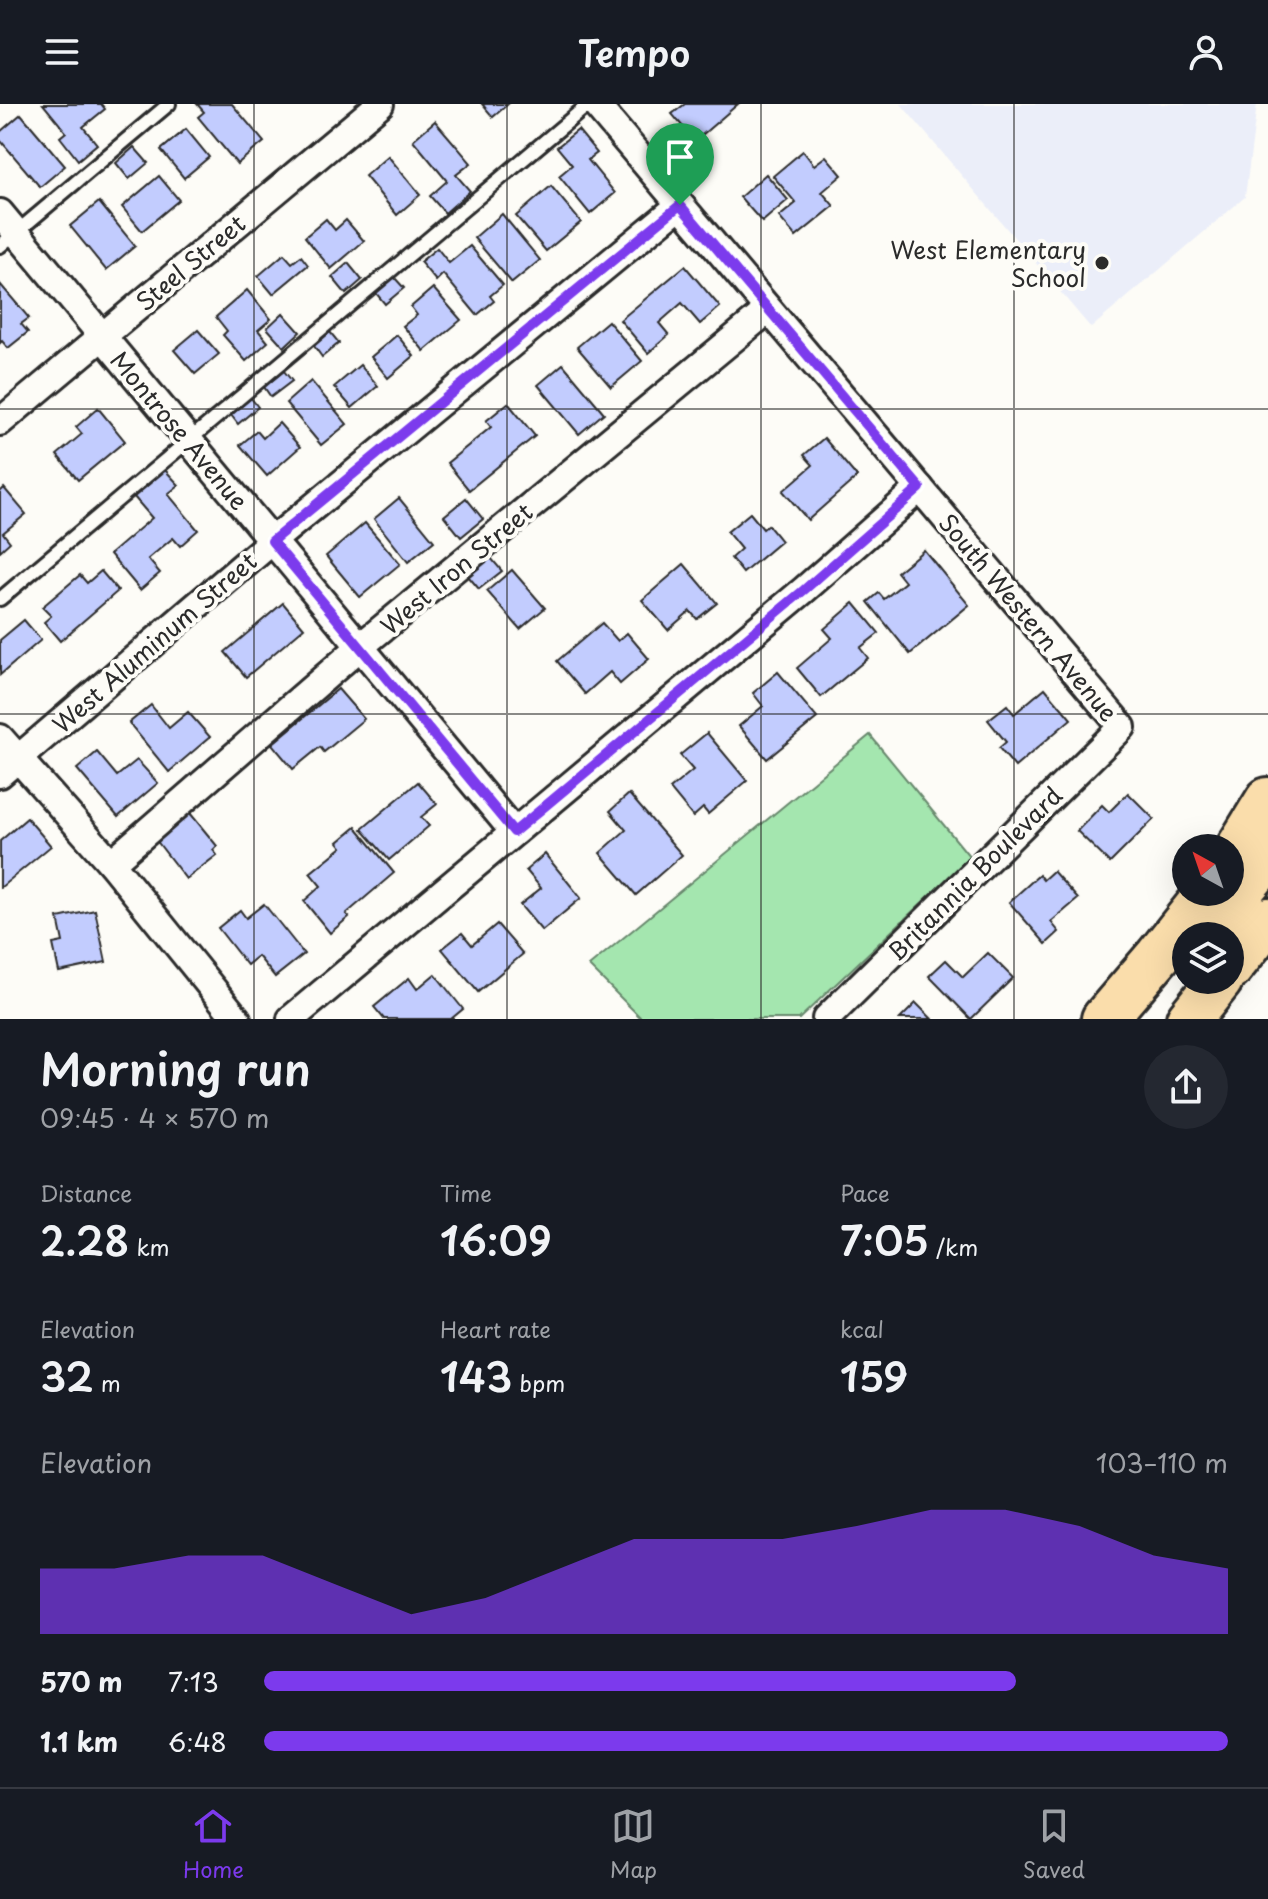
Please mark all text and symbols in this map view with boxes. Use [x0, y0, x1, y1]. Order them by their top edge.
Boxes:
text: Tempo [578, 25, 690, 79]
icon: menu [40, 30, 84, 74]
icon: person [1184, 30, 1228, 74]
pin [646, 123, 714, 205]
icon: arrive [658, 135, 702, 179]
street label: Steel Street [127, 205, 253, 319]
place label: West Elementary School [890, 231, 1086, 295]
marker: West Elementary School [1093, 254, 1111, 272]
street label: Montrose Avenue [103, 343, 257, 517]
street label: West Iron Street [372, 493, 540, 643]
street label: South Western Avenue [931, 505, 1127, 729]
street label: West Aluminum Street [44, 543, 264, 741]
street label: Britannia Boulevard [878, 777, 1070, 969]
north arrow [1172, 834, 1244, 906]
map controls [1172, 834, 1244, 994]
button: layers [1172, 922, 1244, 994]
text: Morning run [40, 1035, 311, 1101]
button: share [1144, 1045, 1228, 1129]
text: 09:45 · 4 × 570 m [40, 1098, 269, 1137]
text: Distance [40, 1176, 132, 1209]
text: Time [440, 1176, 492, 1209]
text: Pace [840, 1176, 890, 1209]
text: 2.28 [40, 1209, 129, 1270]
text: 16:09 [440, 1209, 552, 1270]
text: 7:05 [840, 1209, 929, 1270]
text: km [129, 1230, 169, 1263]
text: /km [929, 1230, 978, 1263]
text: Elevation [40, 1312, 135, 1345]
text: Heart rate [440, 1312, 551, 1345]
text: kcal [840, 1312, 884, 1345]
text: 32 [40, 1345, 94, 1406]
text: 143 [440, 1345, 512, 1406]
text: 159 [840, 1345, 908, 1406]
text: m [94, 1366, 121, 1399]
text: bpm [512, 1366, 565, 1399]
text: Elevation [40, 1443, 152, 1482]
text: 103–110 m [1096, 1443, 1228, 1482]
text: 570 m [40, 1662, 123, 1701]
text: 7:13 [168, 1662, 219, 1701]
text: 1.1 km [40, 1722, 118, 1761]
text: 6:48 [168, 1722, 227, 1761]
tab: Home [183, 1804, 244, 1885]
tab: Map [610, 1804, 657, 1885]
tab: Saved [1023, 1804, 1085, 1885]

